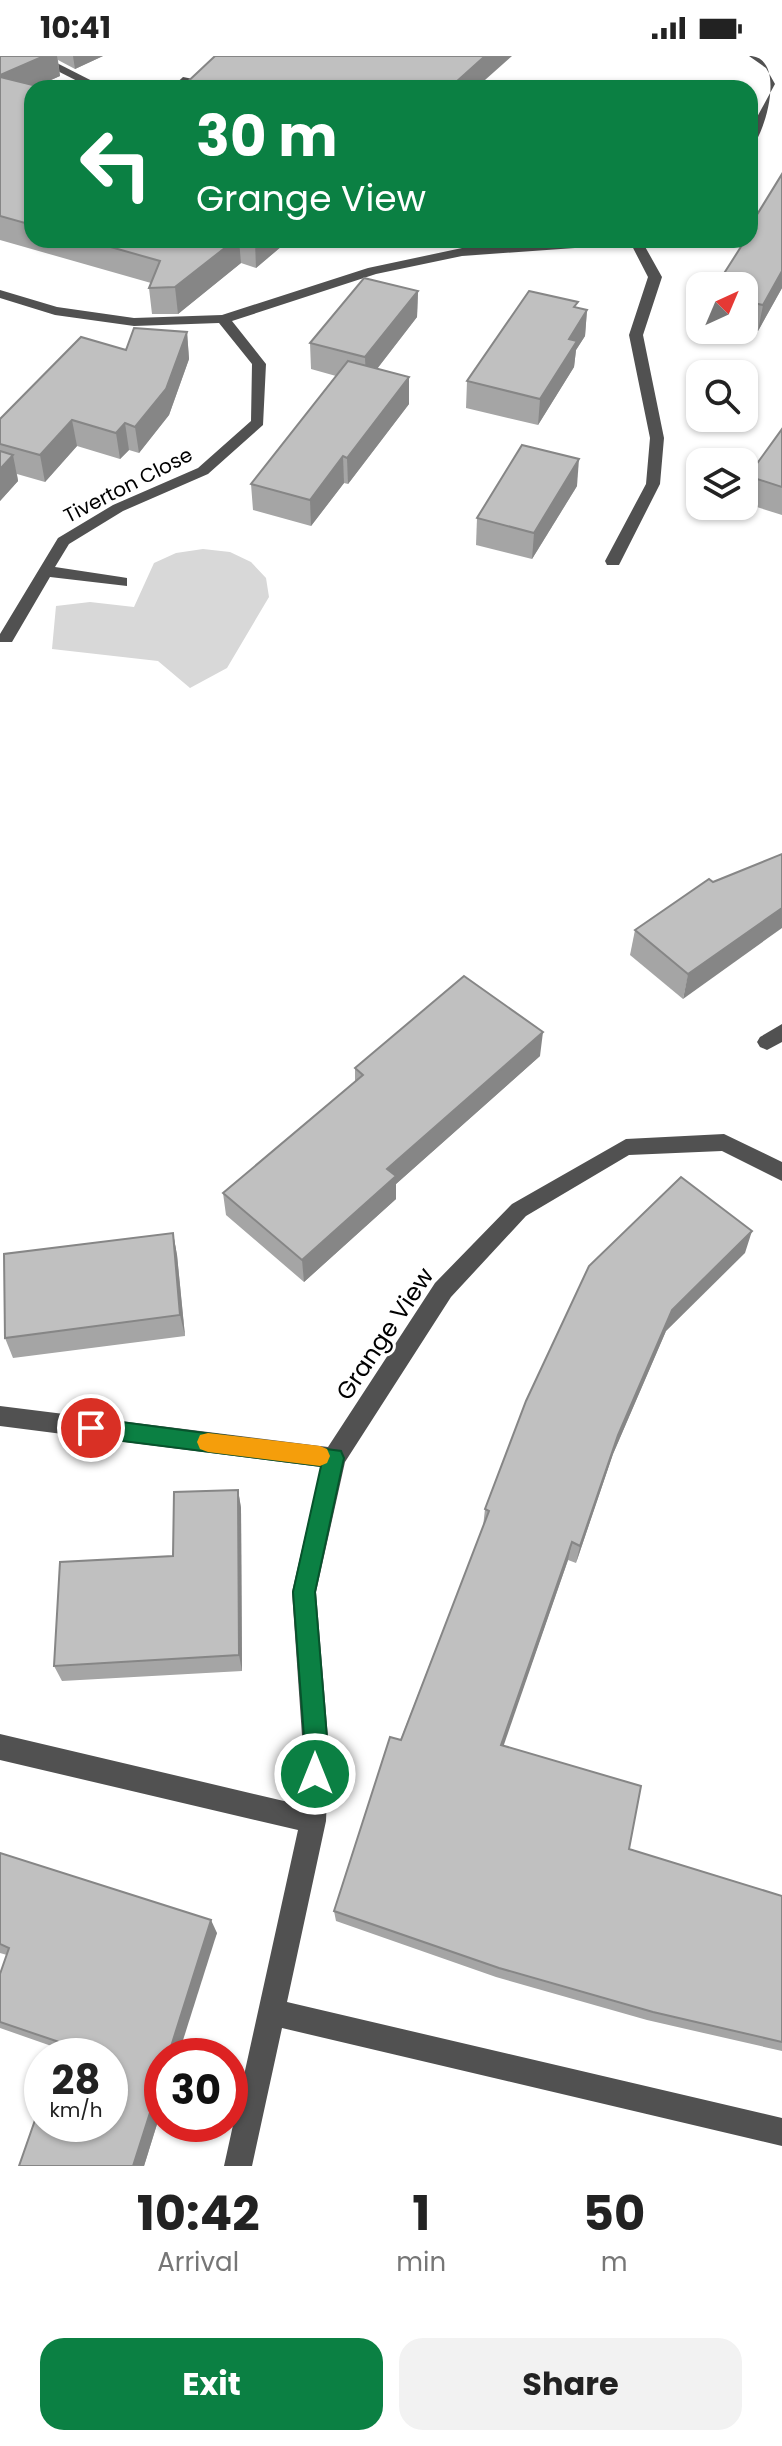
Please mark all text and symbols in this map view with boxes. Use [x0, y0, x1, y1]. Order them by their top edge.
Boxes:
text: 10:41 [40, 6, 111, 49]
text: 30 m [196, 97, 338, 176]
icon: left [64, 112, 168, 216]
text: Grange View [196, 173, 426, 224]
north arrow [686, 272, 758, 344]
map controls [686, 272, 758, 520]
button: search [686, 360, 758, 432]
street label: Tiverton Close [59, 441, 197, 529]
button: layers [686, 448, 758, 520]
street label: Grange View [328, 1261, 441, 1407]
pin [57, 1394, 125, 1462]
icon: arrive [69, 1406, 113, 1450]
position arrow [273, 1732, 357, 1816]
speed limit sign: 30 [144, 2038, 248, 2142]
text: 28 [52, 2052, 100, 2108]
text: km/h [49, 2096, 103, 2124]
text: 10:42 [137, 2180, 260, 2247]
text: 1 [412, 2180, 430, 2247]
text: 50 [583, 2180, 645, 2247]
text: Arrival [157, 2244, 239, 2280]
text: min [396, 2244, 446, 2280]
text: m [601, 2244, 627, 2280]
button: Exit [40, 2338, 383, 2430]
button: Share [399, 2338, 742, 2430]

